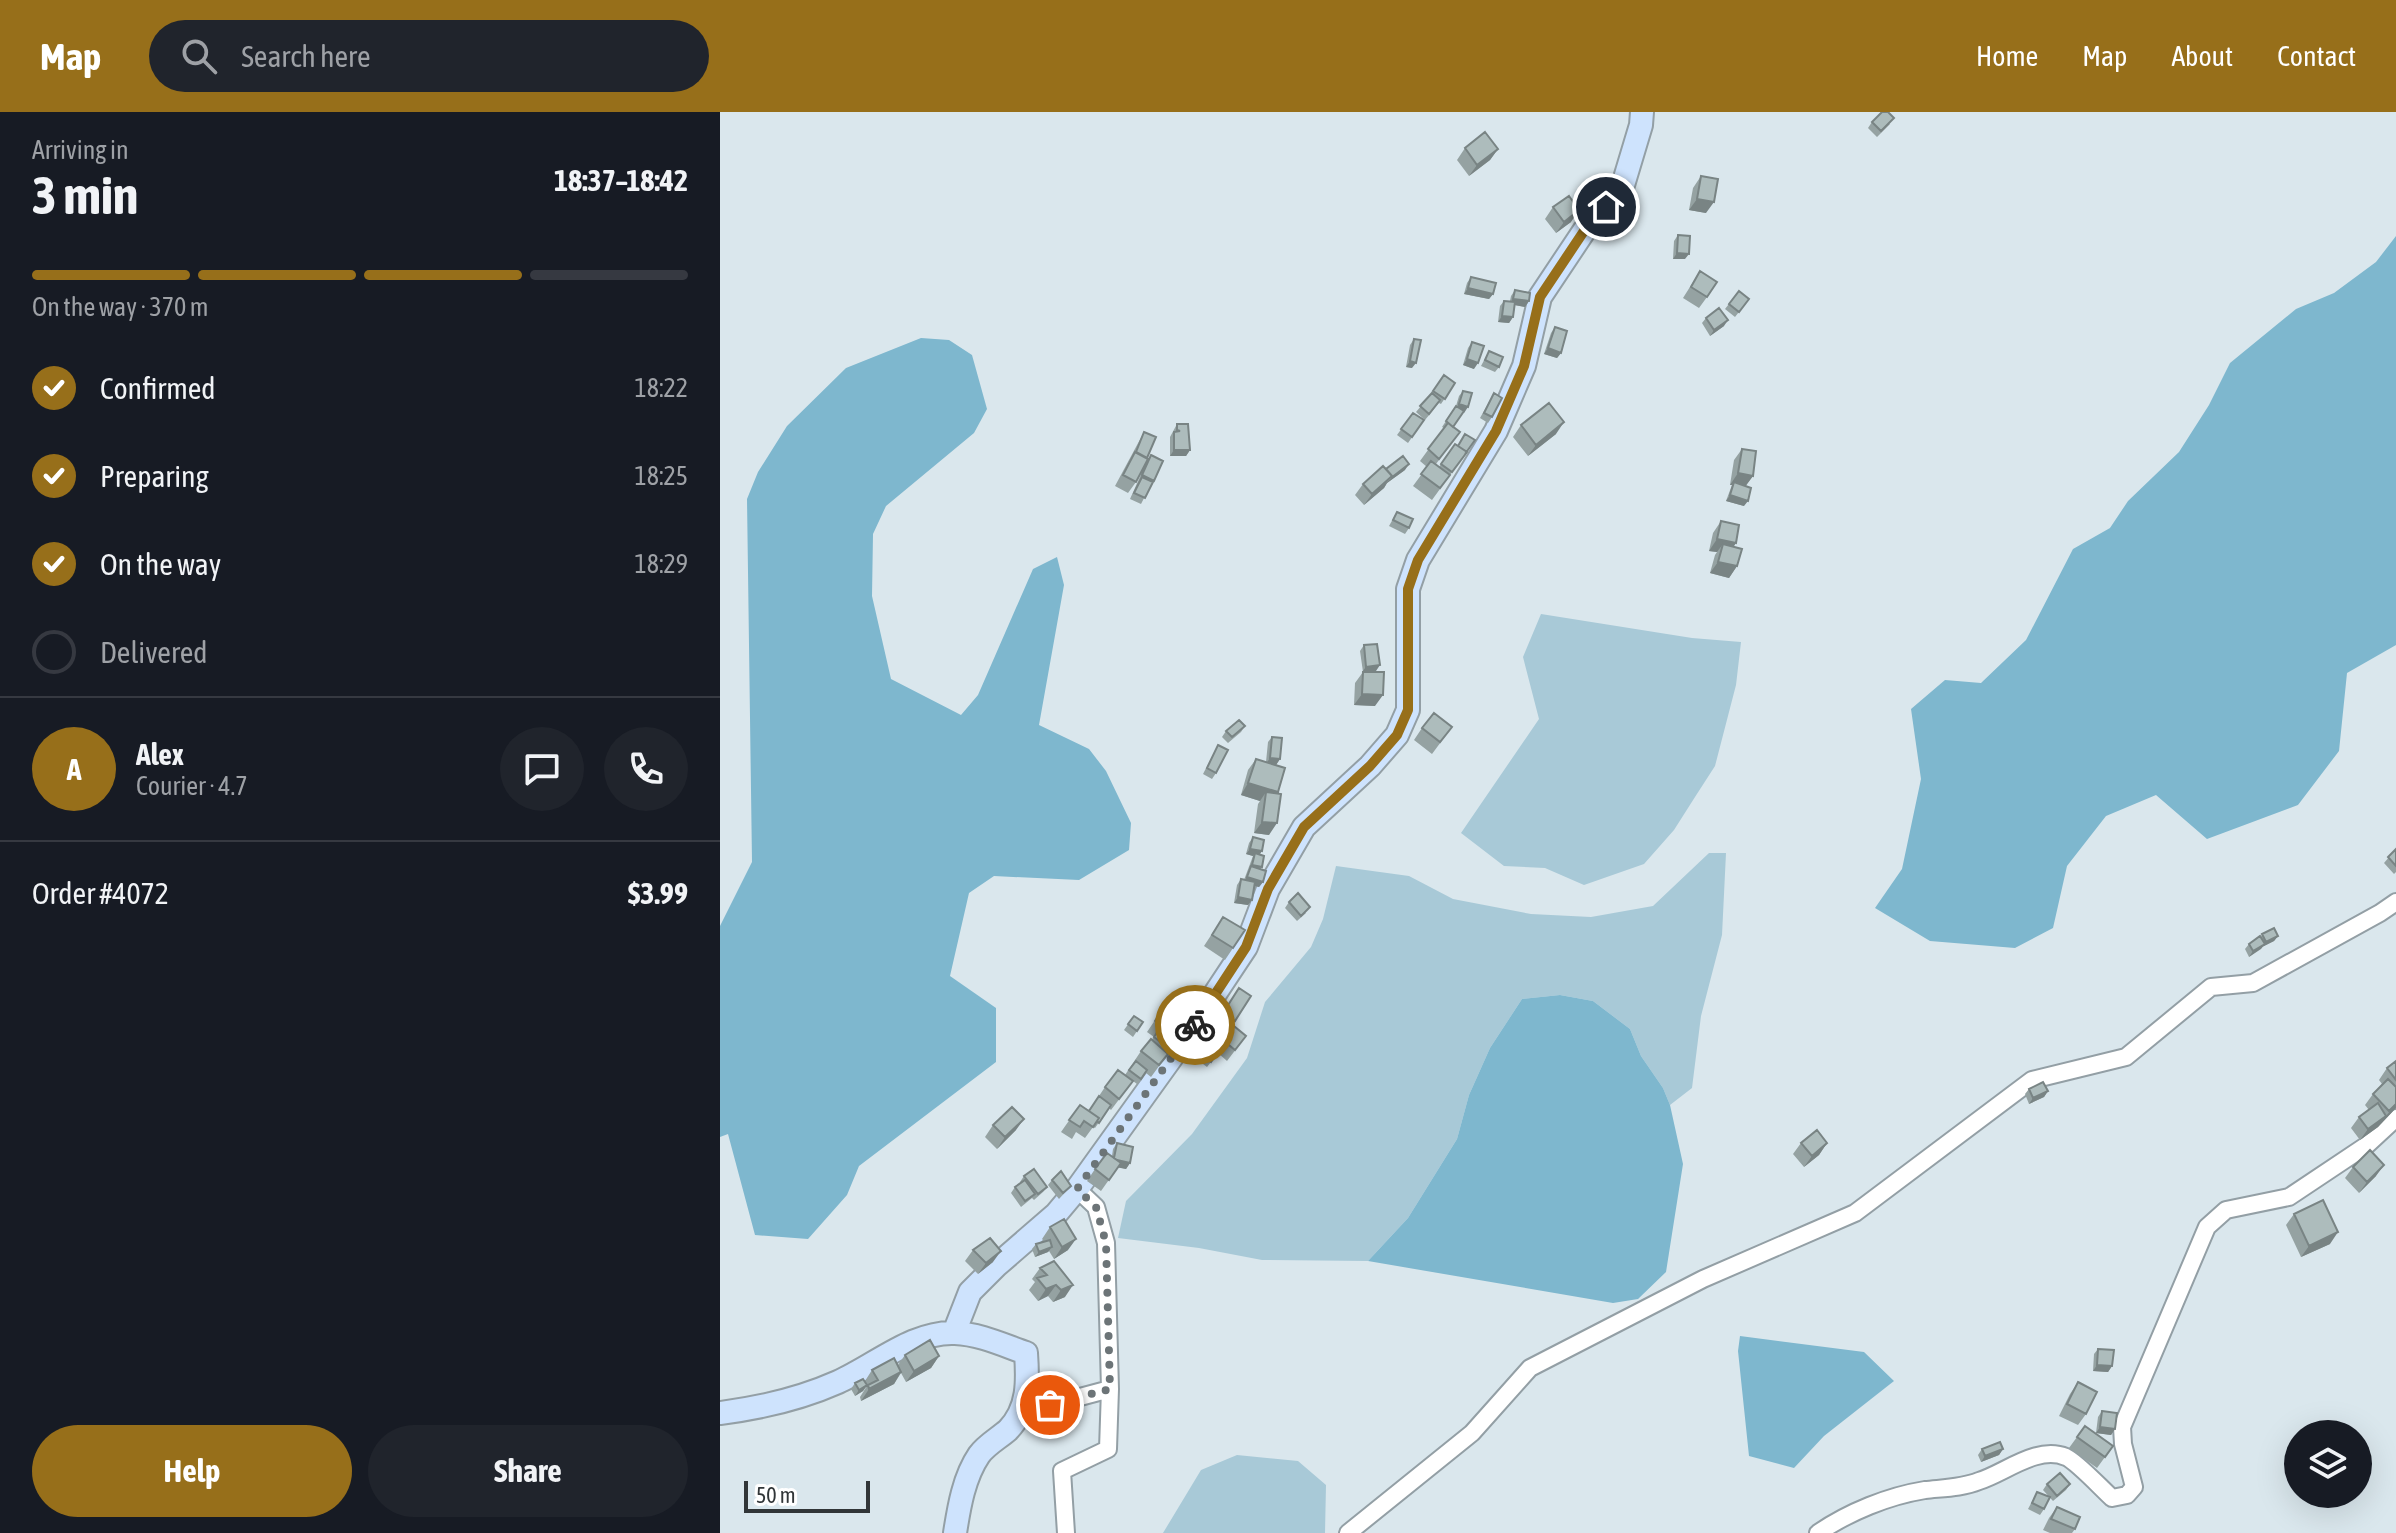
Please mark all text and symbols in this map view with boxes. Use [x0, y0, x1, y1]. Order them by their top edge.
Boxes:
search box [149, 20, 709, 92]
icon: search [177, 34, 221, 78]
text: Map [40, 35, 101, 78]
text: Search here [241, 39, 371, 73]
text: Home [1976, 40, 2038, 72]
text: Map [2082, 40, 2127, 72]
text: About [2171, 40, 2233, 72]
text: Contact [2277, 40, 2356, 72]
text: Arriving in [32, 135, 129, 165]
text: 18:37–18:42 [554, 163, 688, 197]
text: 3 min [32, 165, 138, 225]
pin [1572, 173, 1640, 241]
icon: home [1584, 185, 1628, 229]
text: On the way · 370 m [32, 292, 209, 322]
icon: check [32, 366, 76, 410]
text: Confirmed [100, 371, 215, 405]
text: 18:22 [634, 373, 688, 403]
icon: check [32, 454, 76, 498]
text: Preparing [100, 459, 209, 493]
text: 18:25 [634, 461, 688, 491]
icon: check [32, 542, 76, 586]
text: On the way [100, 547, 221, 581]
text: 18:29 [634, 549, 688, 579]
text: Delivered [100, 635, 208, 669]
button: chat [500, 727, 584, 811]
button: phone [604, 727, 688, 811]
text: Alex [136, 737, 184, 771]
text: A [67, 752, 81, 786]
text: Courier · 4.7 [136, 771, 247, 801]
text: Order #4072 [32, 876, 169, 910]
text: $3.99 [628, 876, 688, 910]
courier [1155, 985, 1235, 1065]
icon: bike [1173, 1003, 1217, 1047]
pin [1016, 1371, 1084, 1439]
icon: bag [1028, 1383, 1072, 1427]
map controls [2284, 1420, 2372, 1508]
button: layers [2284, 1420, 2372, 1508]
button: Help [32, 1425, 352, 1517]
button: Share [368, 1425, 688, 1517]
scale bar [744, 1477, 870, 1513]
text: 50 m [756, 1482, 796, 1508]

